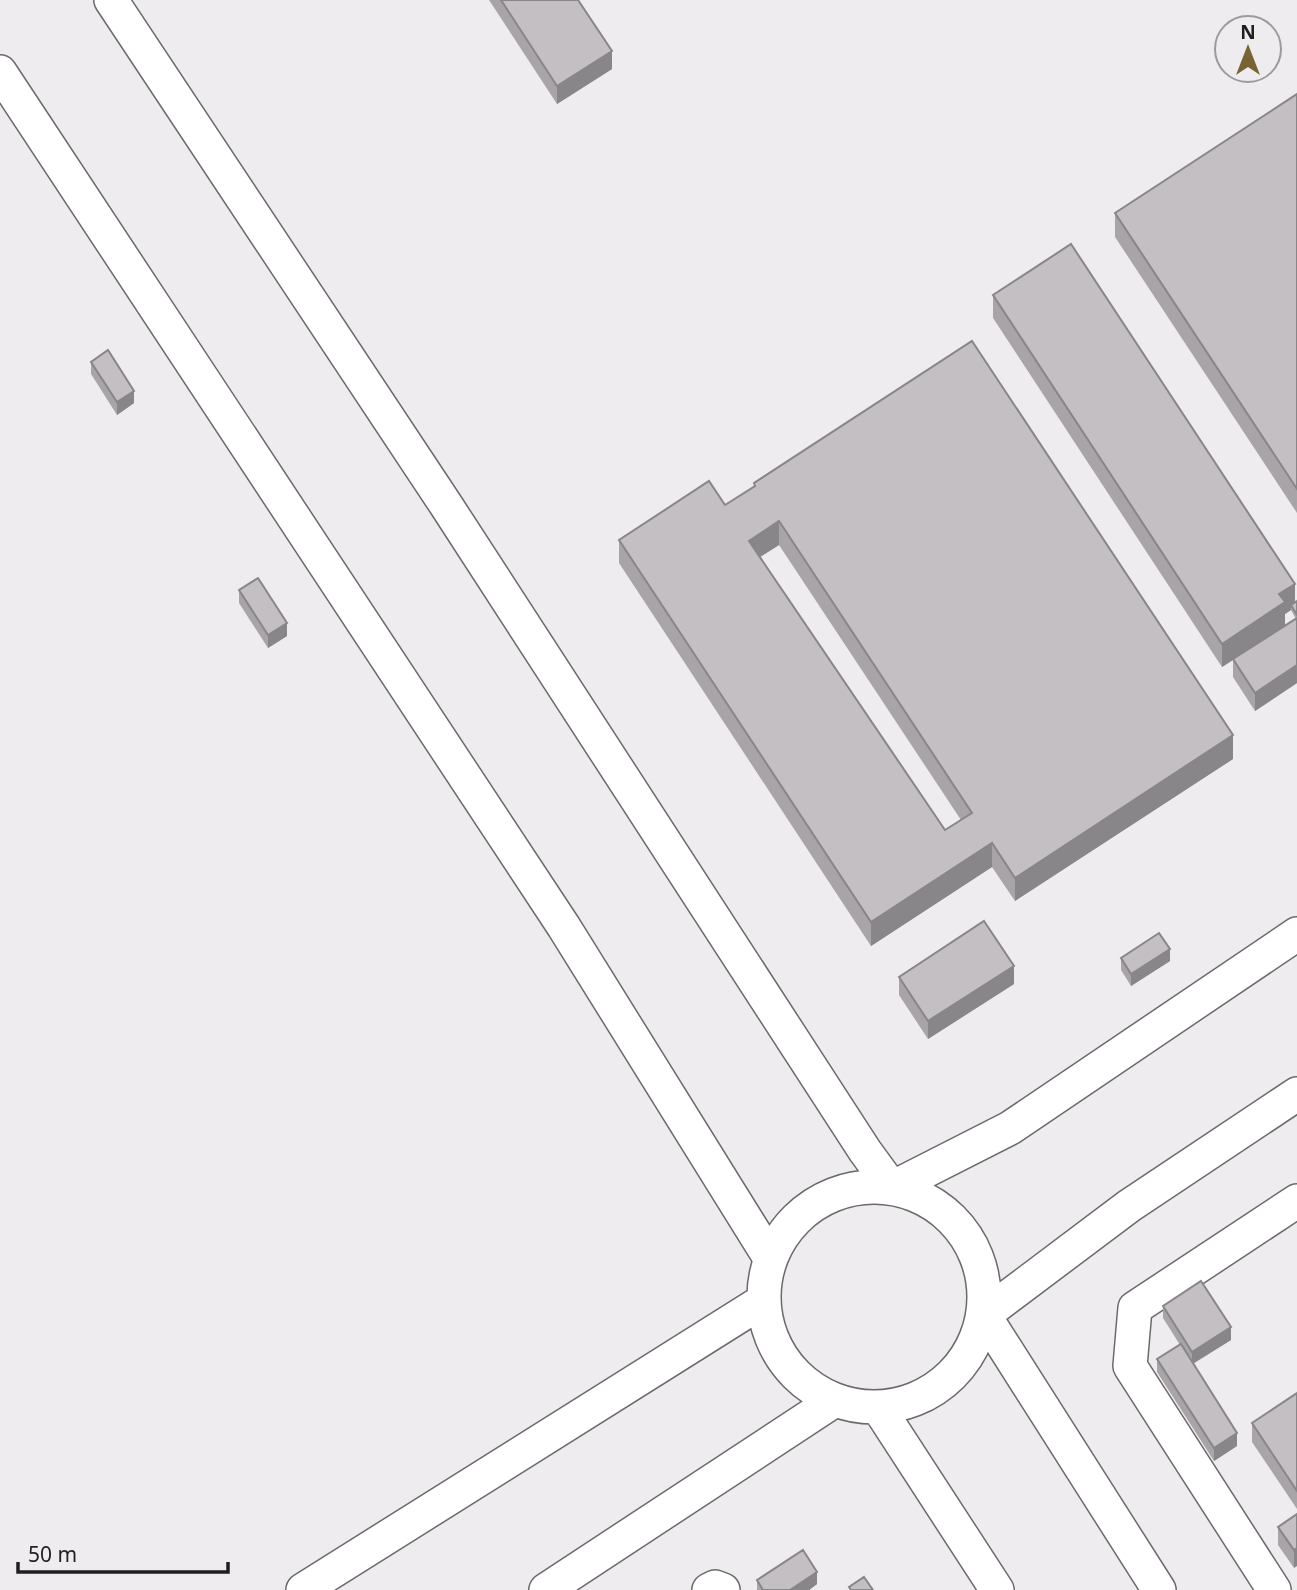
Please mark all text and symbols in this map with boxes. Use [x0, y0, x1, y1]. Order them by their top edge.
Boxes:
north arrow [1213, 14, 1283, 84]
text: N [1240, 19, 1256, 45]
scale bar [18, 1530, 228, 1574]
text: 50 m [28, 1540, 77, 1568]

